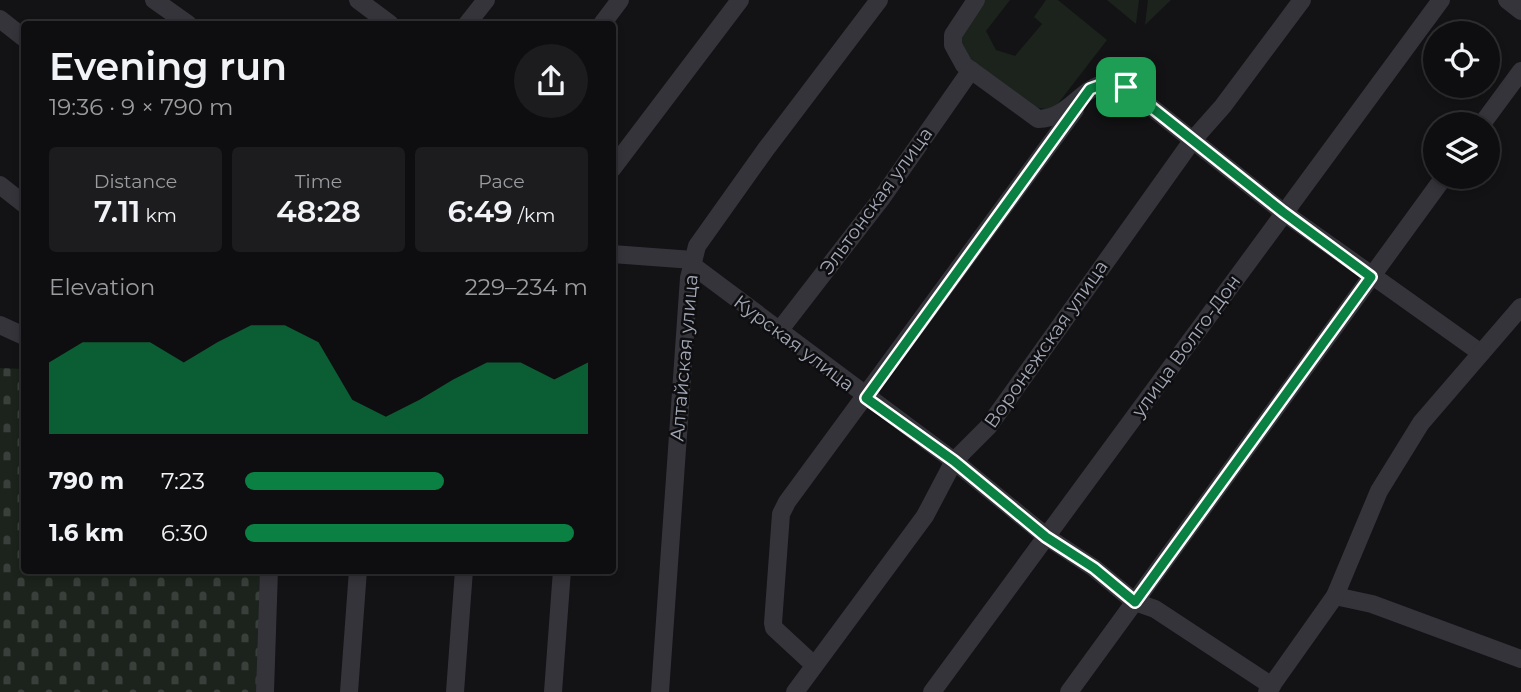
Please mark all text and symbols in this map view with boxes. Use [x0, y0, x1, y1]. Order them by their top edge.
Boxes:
map controls [1423, 21, 1500, 189]
button: locate [1423, 21, 1500, 98]
text: Evening run [49, 43, 287, 90]
button: share [514, 44, 588, 118]
pin [1096, 57, 1156, 117]
icon: arrive [1107, 68, 1145, 106]
text: 19:36 · 9 × 790 m [49, 93, 234, 121]
button: layers [1423, 112, 1500, 189]
street label: Эльтонская улица [815, 123, 937, 279]
text: Distance [94, 170, 177, 193]
text: Time [295, 170, 342, 193]
text: Pace [478, 170, 525, 193]
text: 7.11 [94, 193, 141, 230]
text: 48:28 [276, 193, 361, 230]
text: 6:49 [448, 193, 513, 230]
text: km [141, 204, 177, 227]
text: /km [513, 204, 555, 227]
street label: Воронежская улица [979, 256, 1113, 432]
street label: улица Волго-Дон [1126, 270, 1245, 422]
text: Elevation [49, 273, 155, 301]
text: 229–234 m [465, 273, 588, 301]
street label: Алтайская улица [665, 273, 703, 443]
street label: Курская улица [729, 290, 859, 396]
text: 790 m [49, 467, 124, 495]
text: 7:23 [161, 467, 205, 495]
text: 1.6 km [49, 519, 124, 547]
text: 6:30 [161, 519, 208, 547]

